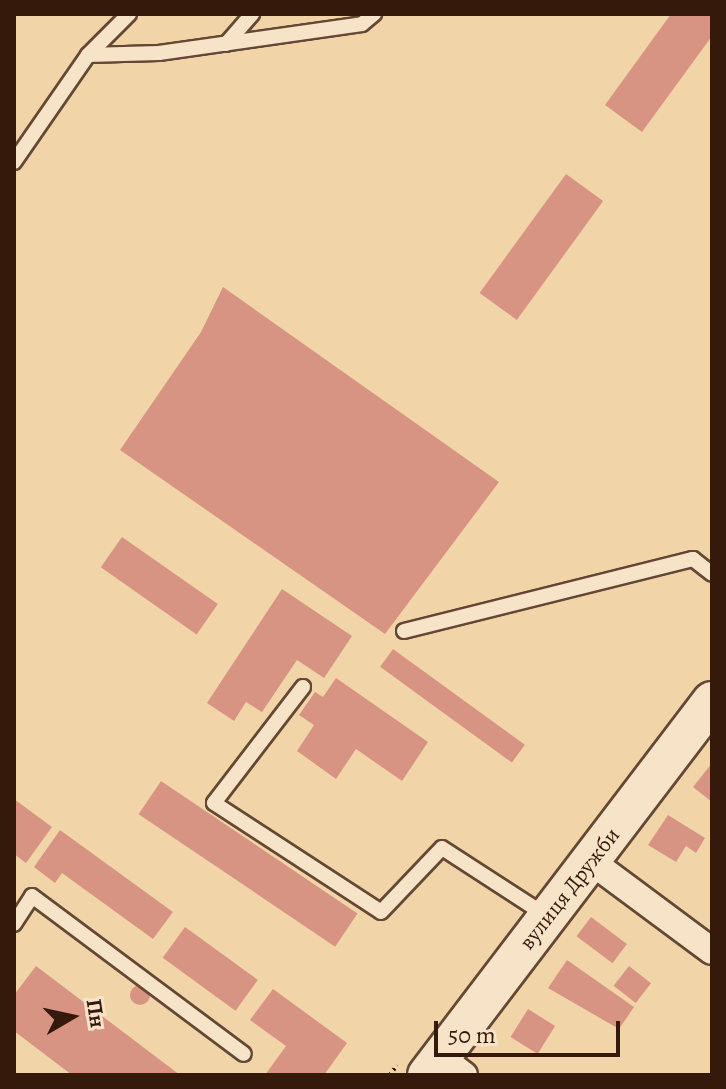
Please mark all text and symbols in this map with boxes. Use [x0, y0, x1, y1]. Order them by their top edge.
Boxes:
street label: вулиця Дружби [514, 823, 626, 955]
north arrow [32, 977, 112, 1057]
text: Пн [79, 997, 113, 1030]
scale bar [438, 1005, 624, 1055]
text: 50 m [448, 1019, 496, 1051]

